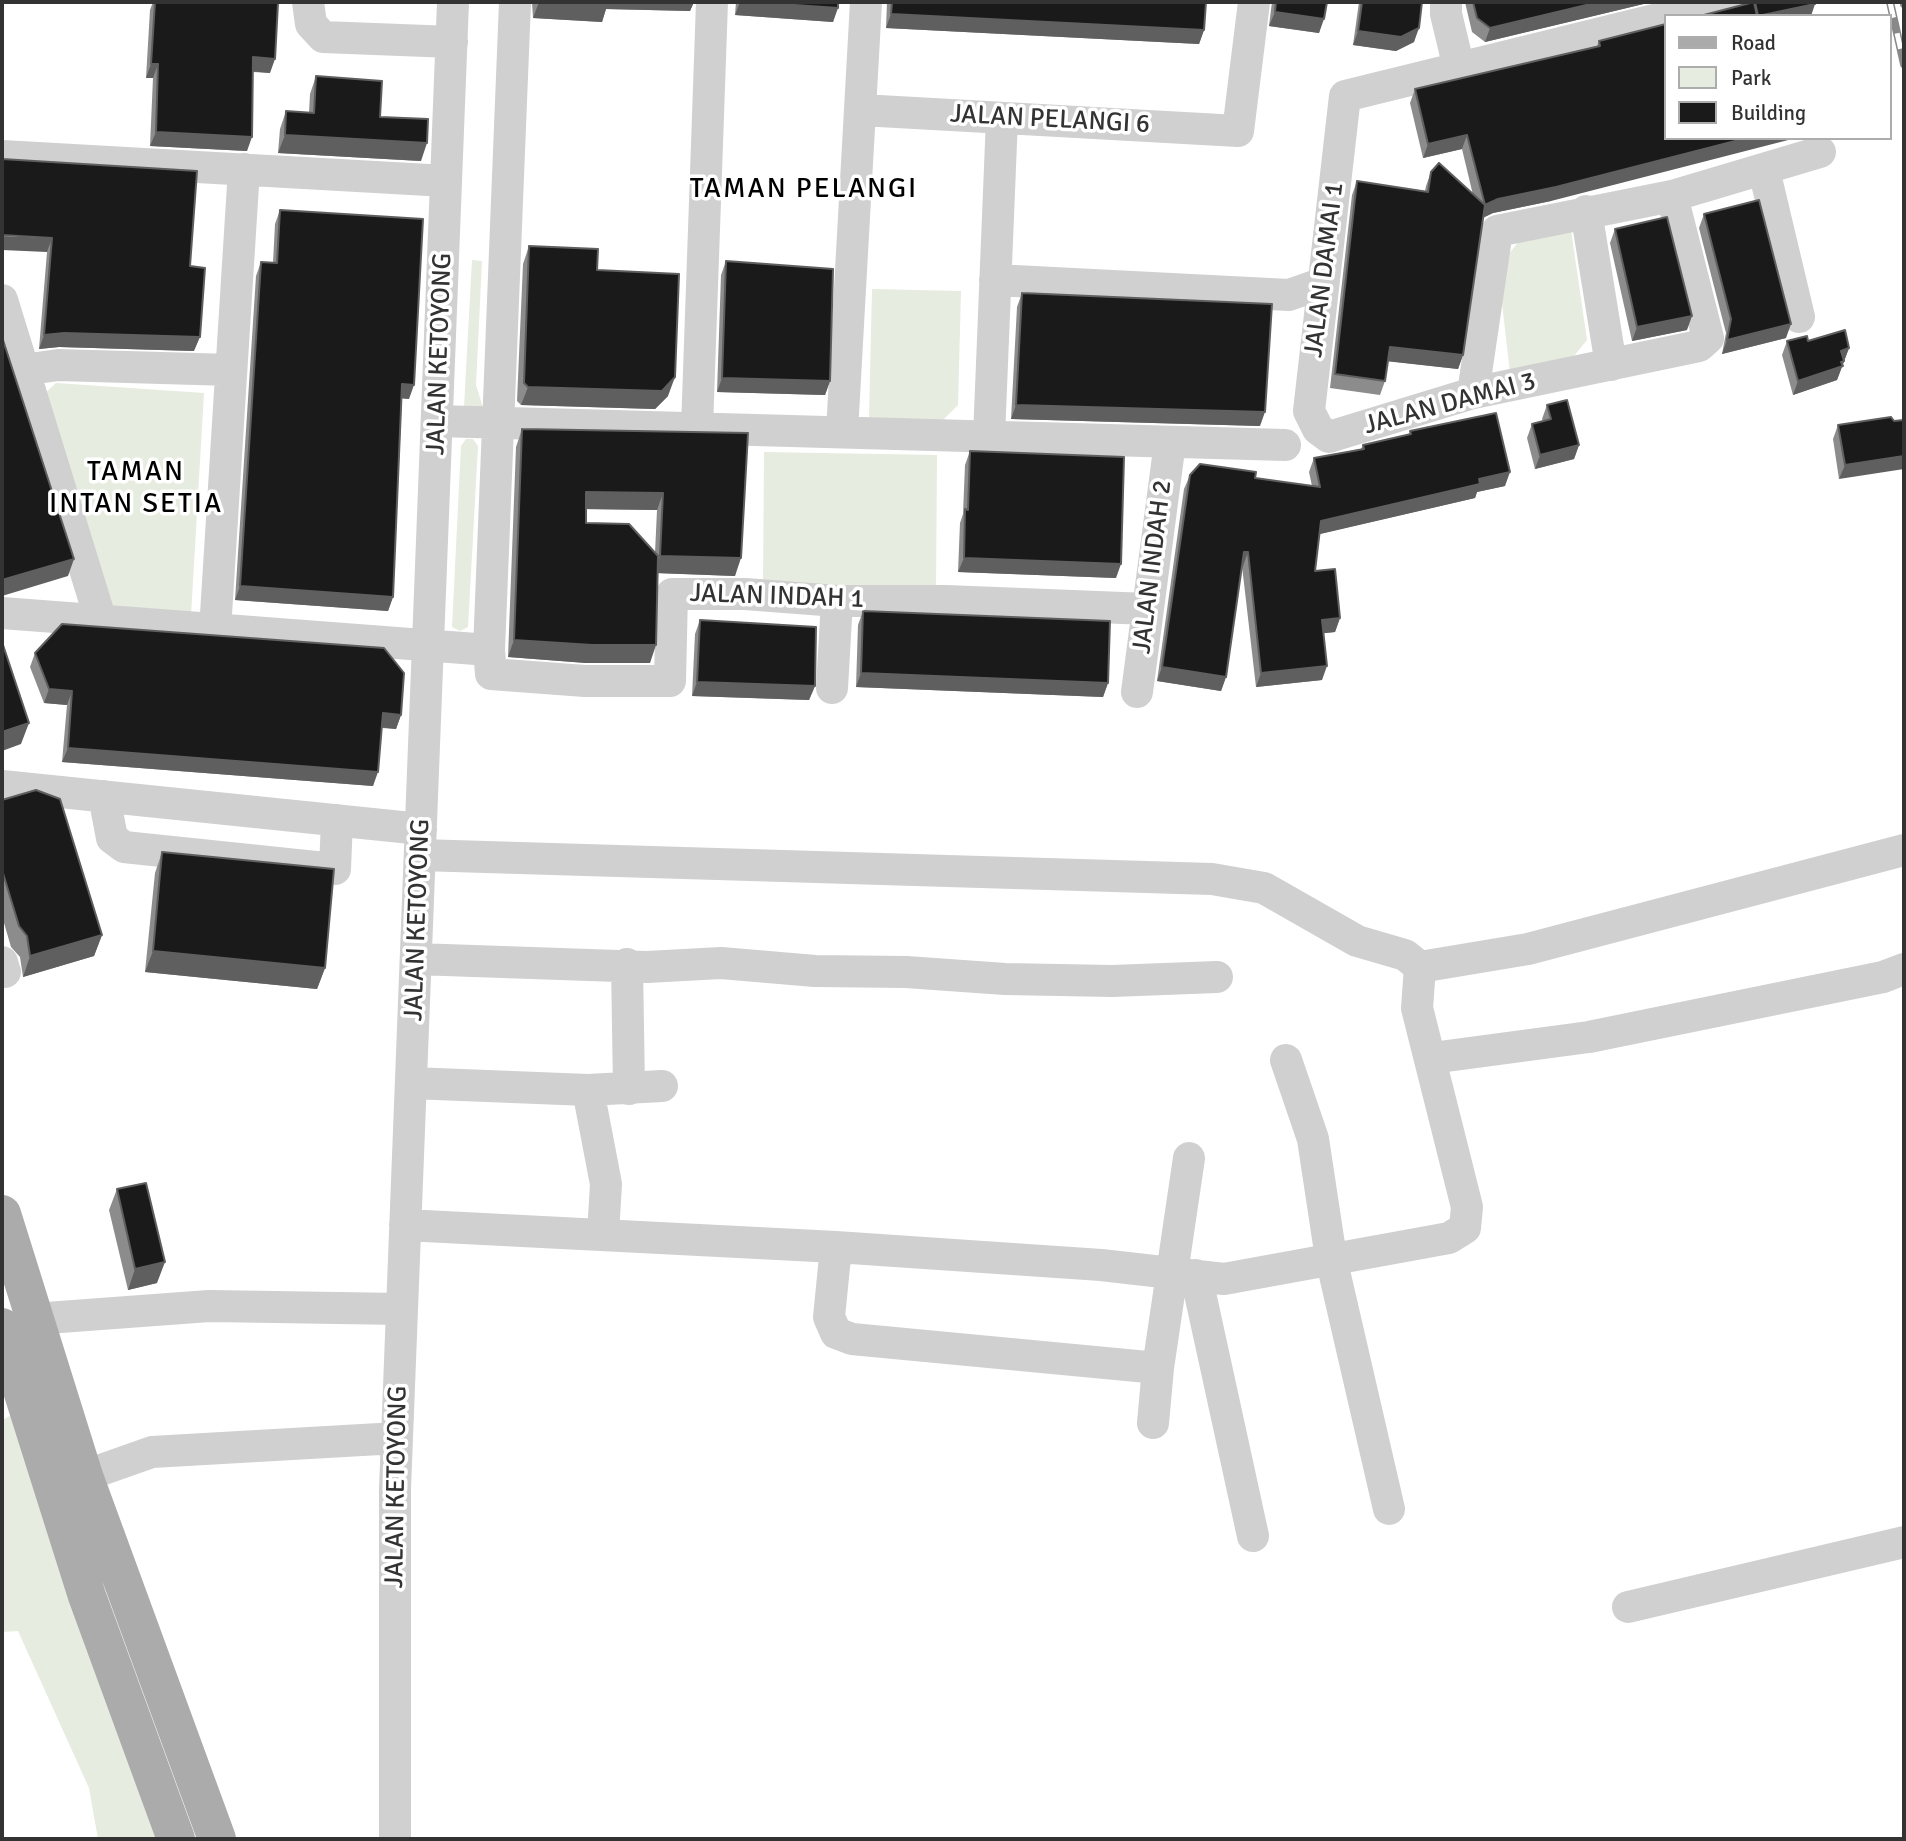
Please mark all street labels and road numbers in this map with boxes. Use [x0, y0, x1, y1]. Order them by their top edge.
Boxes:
street label: JALAN PELANGI 6 [949, 99, 1151, 141]
street label: JALAN DAMAI 1 [1299, 181, 1351, 359]
street label: JALAN KETOYONG [421, 252, 459, 456]
street label: JALAN DAMAI 3 [1361, 366, 1539, 442]
street label: JALAN INDAH 2 [1127, 478, 1179, 656]
street label: JALAN INDAH 1 [689, 578, 865, 616]
street label: JALAN KETOYONG [399, 818, 437, 1022]
street label: JALAN KETOYONG [380, 1385, 414, 1589]

